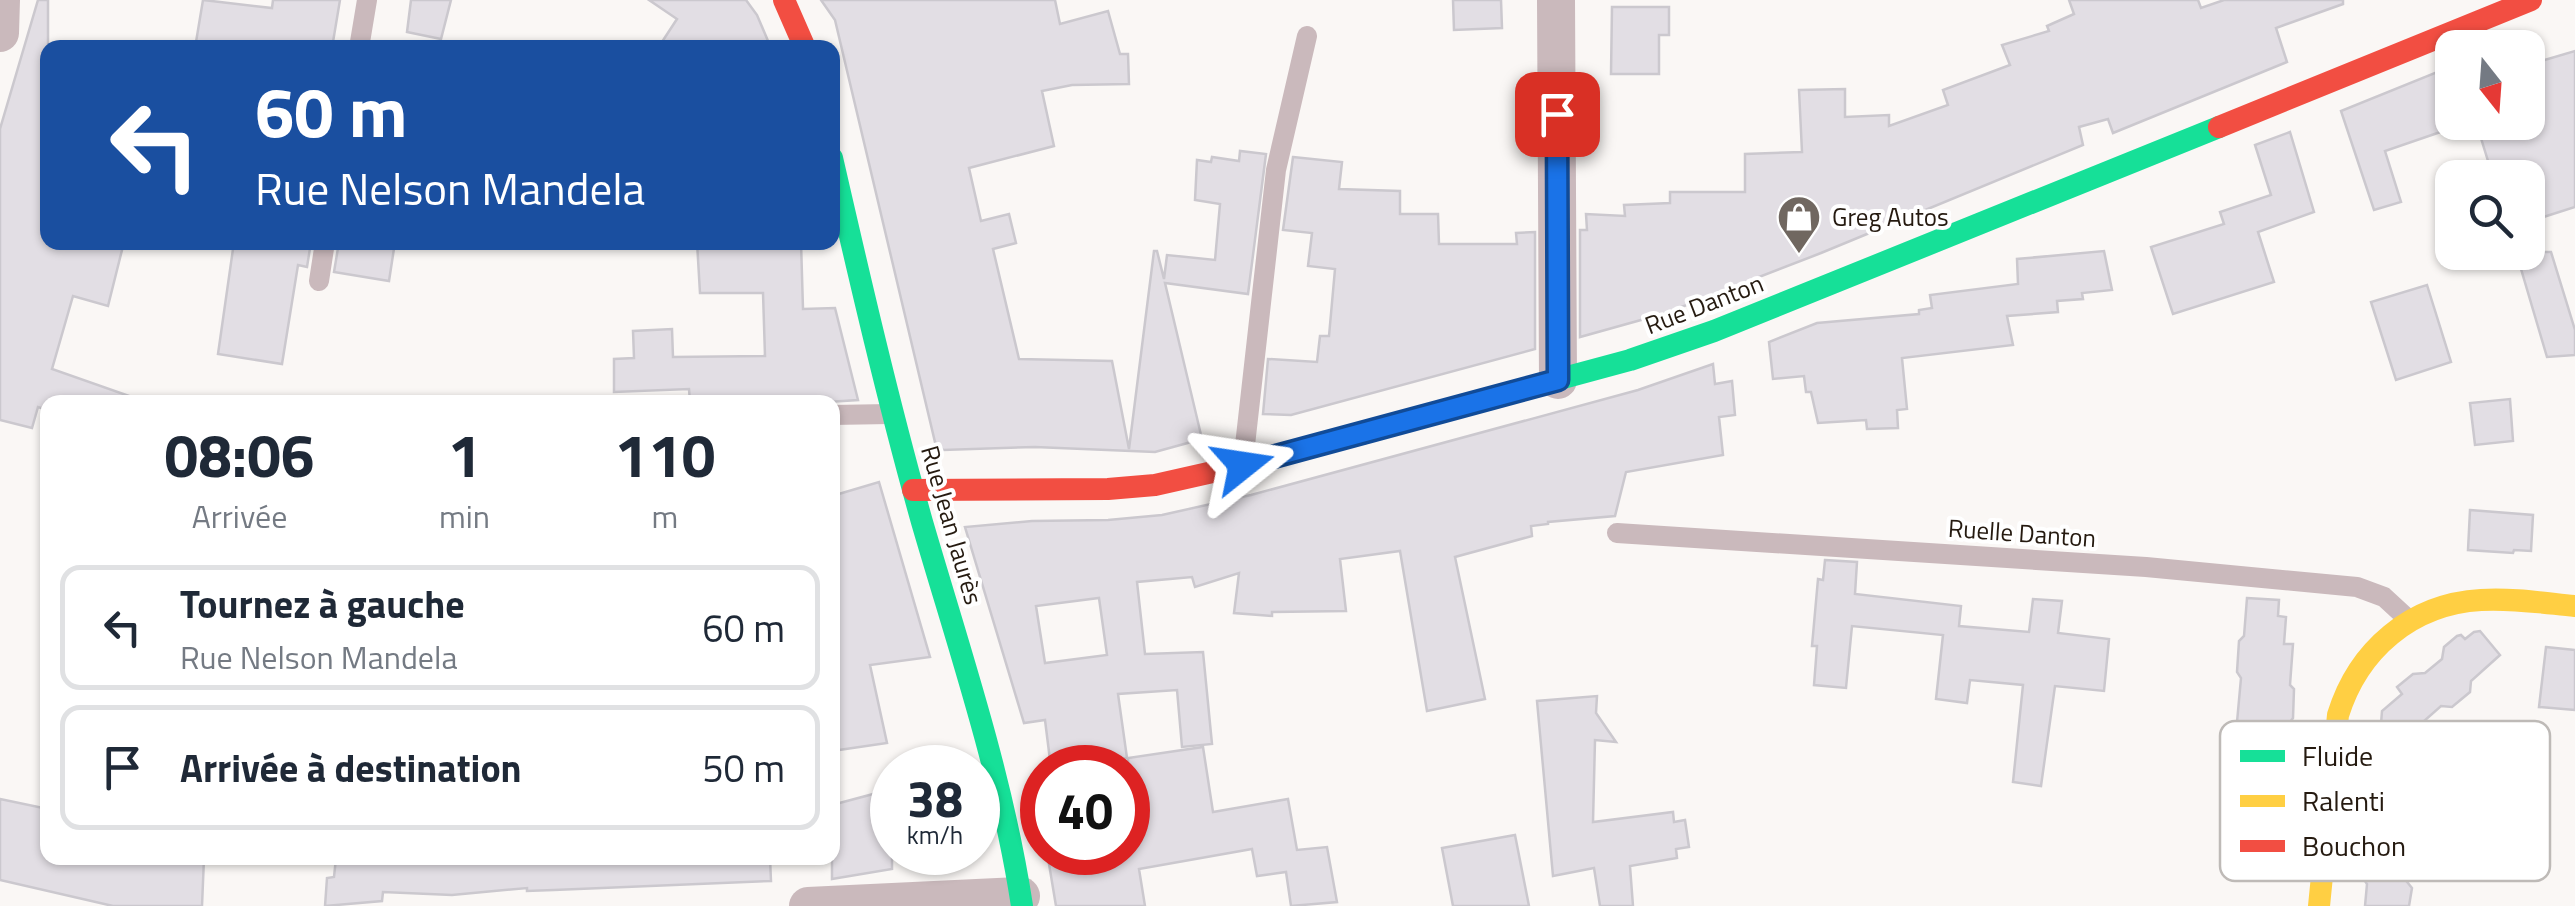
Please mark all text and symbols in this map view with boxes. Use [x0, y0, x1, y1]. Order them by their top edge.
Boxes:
north arrow [2435, 30, 2545, 140]
map controls [2435, 30, 2545, 270]
text: 60 m [255, 58, 408, 164]
pin [1515, 72, 1600, 157]
icon: left [90, 80, 220, 210]
icon: arrive [1530, 87, 1585, 142]
text: Rue Nelson Mandela [255, 154, 645, 222]
button: search [2435, 160, 2545, 270]
shop icon: Greg Autos [1776, 194, 1822, 255]
place label: Greg Autos [1832, 198, 1949, 236]
street label: Rue Danton [1639, 264, 1769, 344]
text: 08:06 [165, 409, 314, 500]
text: 1 [448, 409, 481, 500]
text: 110 [615, 409, 715, 500]
position arrow [1191, 413, 1295, 517]
street label: Rue Jean Jaurès [911, 441, 993, 609]
text: Arrivée [192, 492, 287, 540]
text: min [439, 492, 490, 540]
text: m [652, 492, 678, 540]
street label: Ruelle Danton [1947, 509, 2097, 557]
text: Tournez à gauche [180, 575, 465, 633]
text: 60 m [702, 599, 785, 657]
icon: left [95, 600, 150, 655]
text: Rue Nelson Mandela [180, 633, 457, 681]
legend [2220, 721, 2550, 881]
text: Fluide [2302, 734, 2373, 777]
text: Arrivée à destination [180, 739, 522, 797]
text: 50 m [702, 739, 785, 797]
icon: arrive [95, 740, 150, 795]
speed limit sign: 40 [1020, 745, 1150, 875]
text: 38 [907, 760, 963, 836]
text: Ralenti [2302, 779, 2385, 822]
text: km/h [907, 816, 963, 854]
text: Bouchon [2302, 824, 2406, 867]

